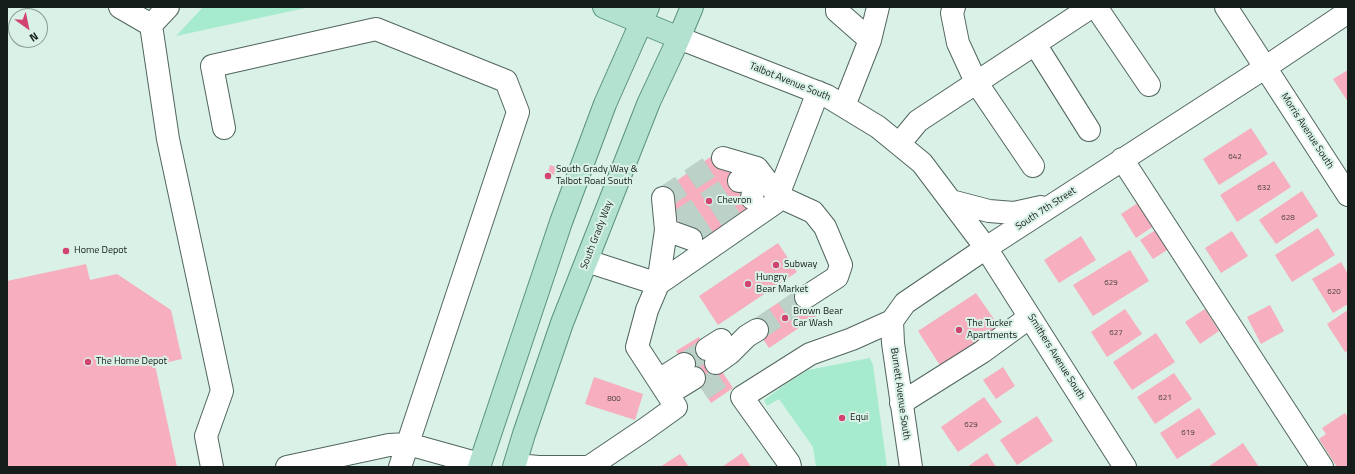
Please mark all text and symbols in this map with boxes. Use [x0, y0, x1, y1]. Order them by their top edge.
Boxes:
north arrow [8, 8, 48, 48]
text: N [26, 28, 42, 46]
street label: Talbot Avenue South [748, 60, 832, 104]
street label: Morris Avenue South [1278, 91, 1336, 171]
house number: 642 [1228, 152, 1242, 162]
place label: South Grady Way & Talbot Road South [556, 164, 638, 188]
marker: South Grady Way & Talbot Road South [543, 171, 553, 181]
house number: 632 [1257, 183, 1271, 193]
street label: South 7th Street [1014, 185, 1078, 233]
place label: Chevron [717, 195, 752, 207]
marker: Chevron [704, 196, 714, 206]
street label: South Grady Way [578, 199, 616, 271]
house number: 628 [1281, 213, 1295, 223]
place label: Home Depot [74, 245, 127, 257]
marker: Home Depot [61, 246, 71, 256]
place label: Subway [784, 259, 817, 271]
marker: Subway [771, 260, 781, 270]
place label: Hungry Bear Market [756, 272, 808, 296]
house number: 629 [1104, 278, 1118, 288]
marker: Hungry Bear Market [743, 279, 753, 289]
house number: 620 [1327, 287, 1341, 297]
place label: Brown Bear Car Wash [793, 306, 843, 330]
street label: Smithers Avenue South [1025, 312, 1087, 402]
marker: Brown Bear Car Wash [780, 313, 790, 323]
place label: The Tucker Apartments [967, 318, 1017, 342]
marker: The Tucker Apartments [954, 325, 964, 335]
house number: 627 [1109, 328, 1123, 338]
street label: Burnett Avenue South [888, 347, 912, 441]
place label: The Home Depot [96, 356, 167, 368]
marker: The Home Depot [83, 357, 93, 367]
house number: 621 [1158, 393, 1172, 403]
house number: 800 [607, 394, 621, 404]
place label: Equi [850, 412, 868, 424]
marker: Equi [837, 413, 847, 423]
house number: 629 [964, 420, 978, 430]
house number: 619 [1181, 428, 1195, 438]

